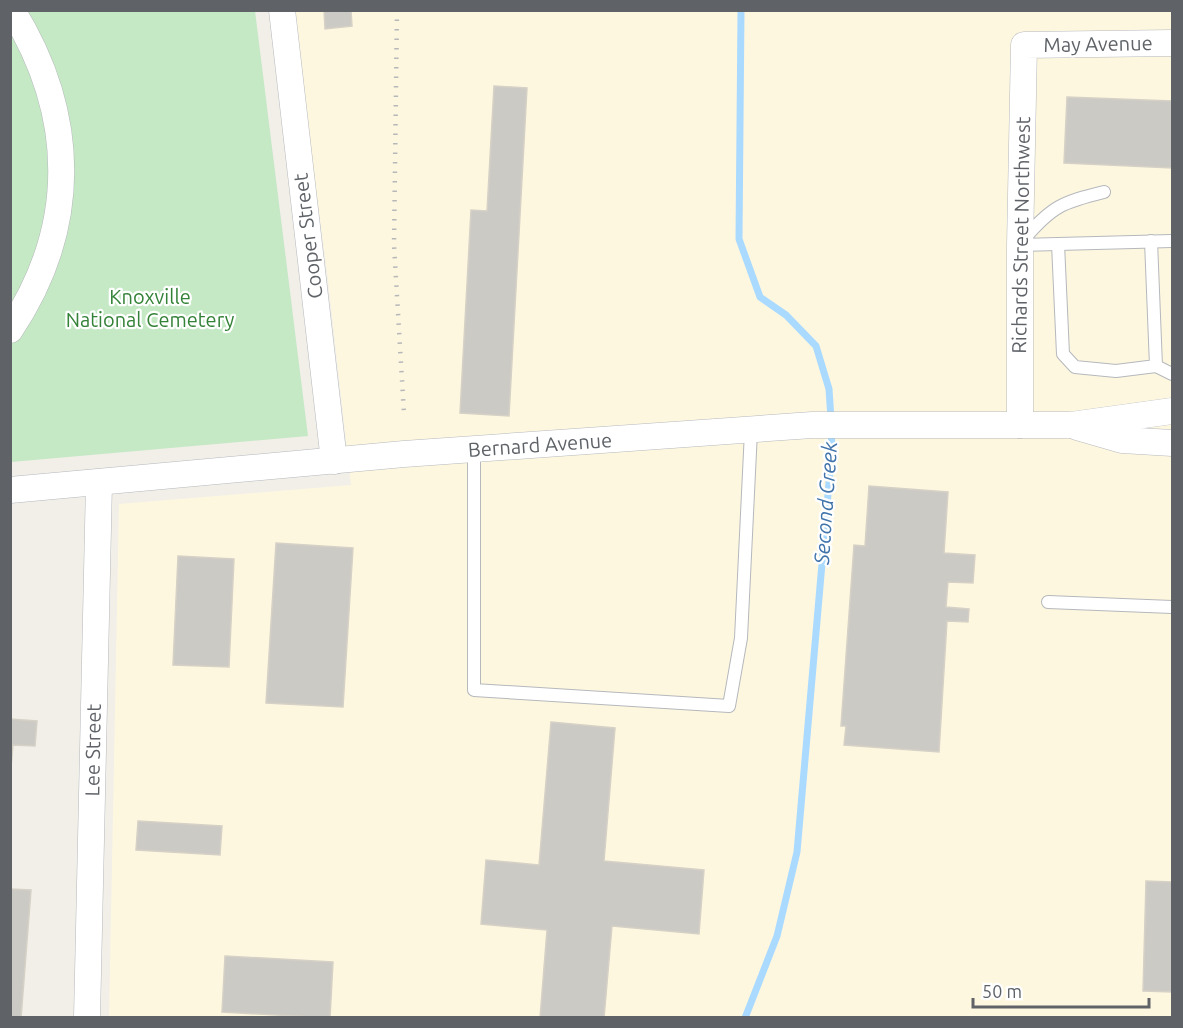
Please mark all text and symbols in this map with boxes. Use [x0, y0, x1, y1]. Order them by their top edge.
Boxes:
street label: May Avenue [1043, 31, 1153, 56]
street label: Richards Street Northwest [1007, 116, 1034, 354]
street label: Cooper Street [288, 172, 327, 300]
park label: Knoxville National Cemetery [66, 285, 235, 331]
street label: Bernard Avenue [467, 428, 613, 461]
water label: Second Creek [809, 440, 841, 566]
street label: Lee Street [80, 703, 105, 797]
scale bar [973, 971, 1148, 1009]
text: 50 m [982, 981, 1022, 1001]

